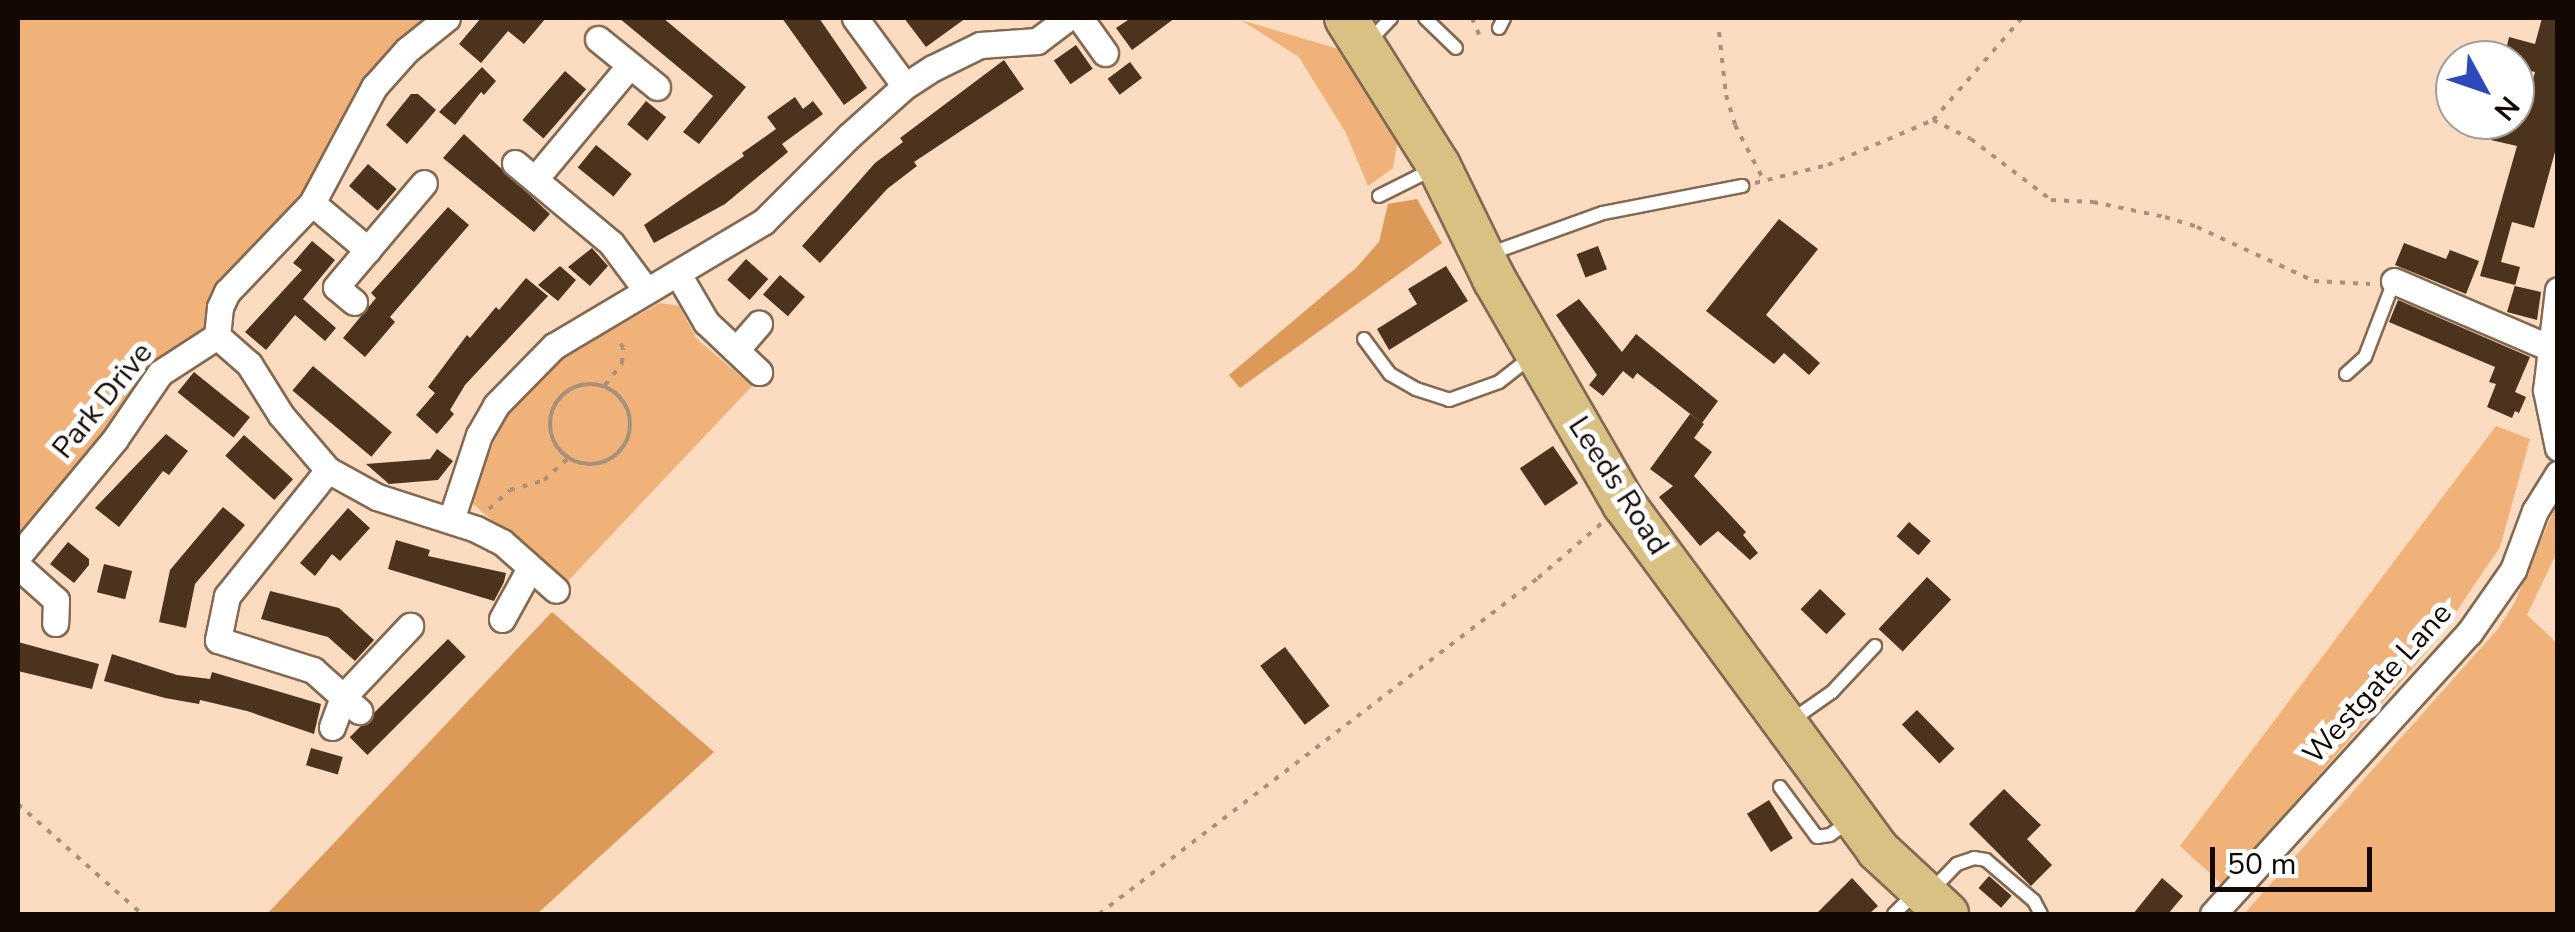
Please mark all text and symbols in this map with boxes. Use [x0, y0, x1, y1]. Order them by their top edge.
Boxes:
north arrow [2435, 40, 2535, 140]
text: N [2485, 88, 2528, 128]
street label: Park Drive [45, 336, 161, 466]
street label: Leeds Road [1560, 410, 1676, 562]
street label: Westgate Lane [2296, 596, 2460, 772]
scale bar [2215, 827, 2378, 889]
text: 50 m [2227, 844, 2296, 885]

